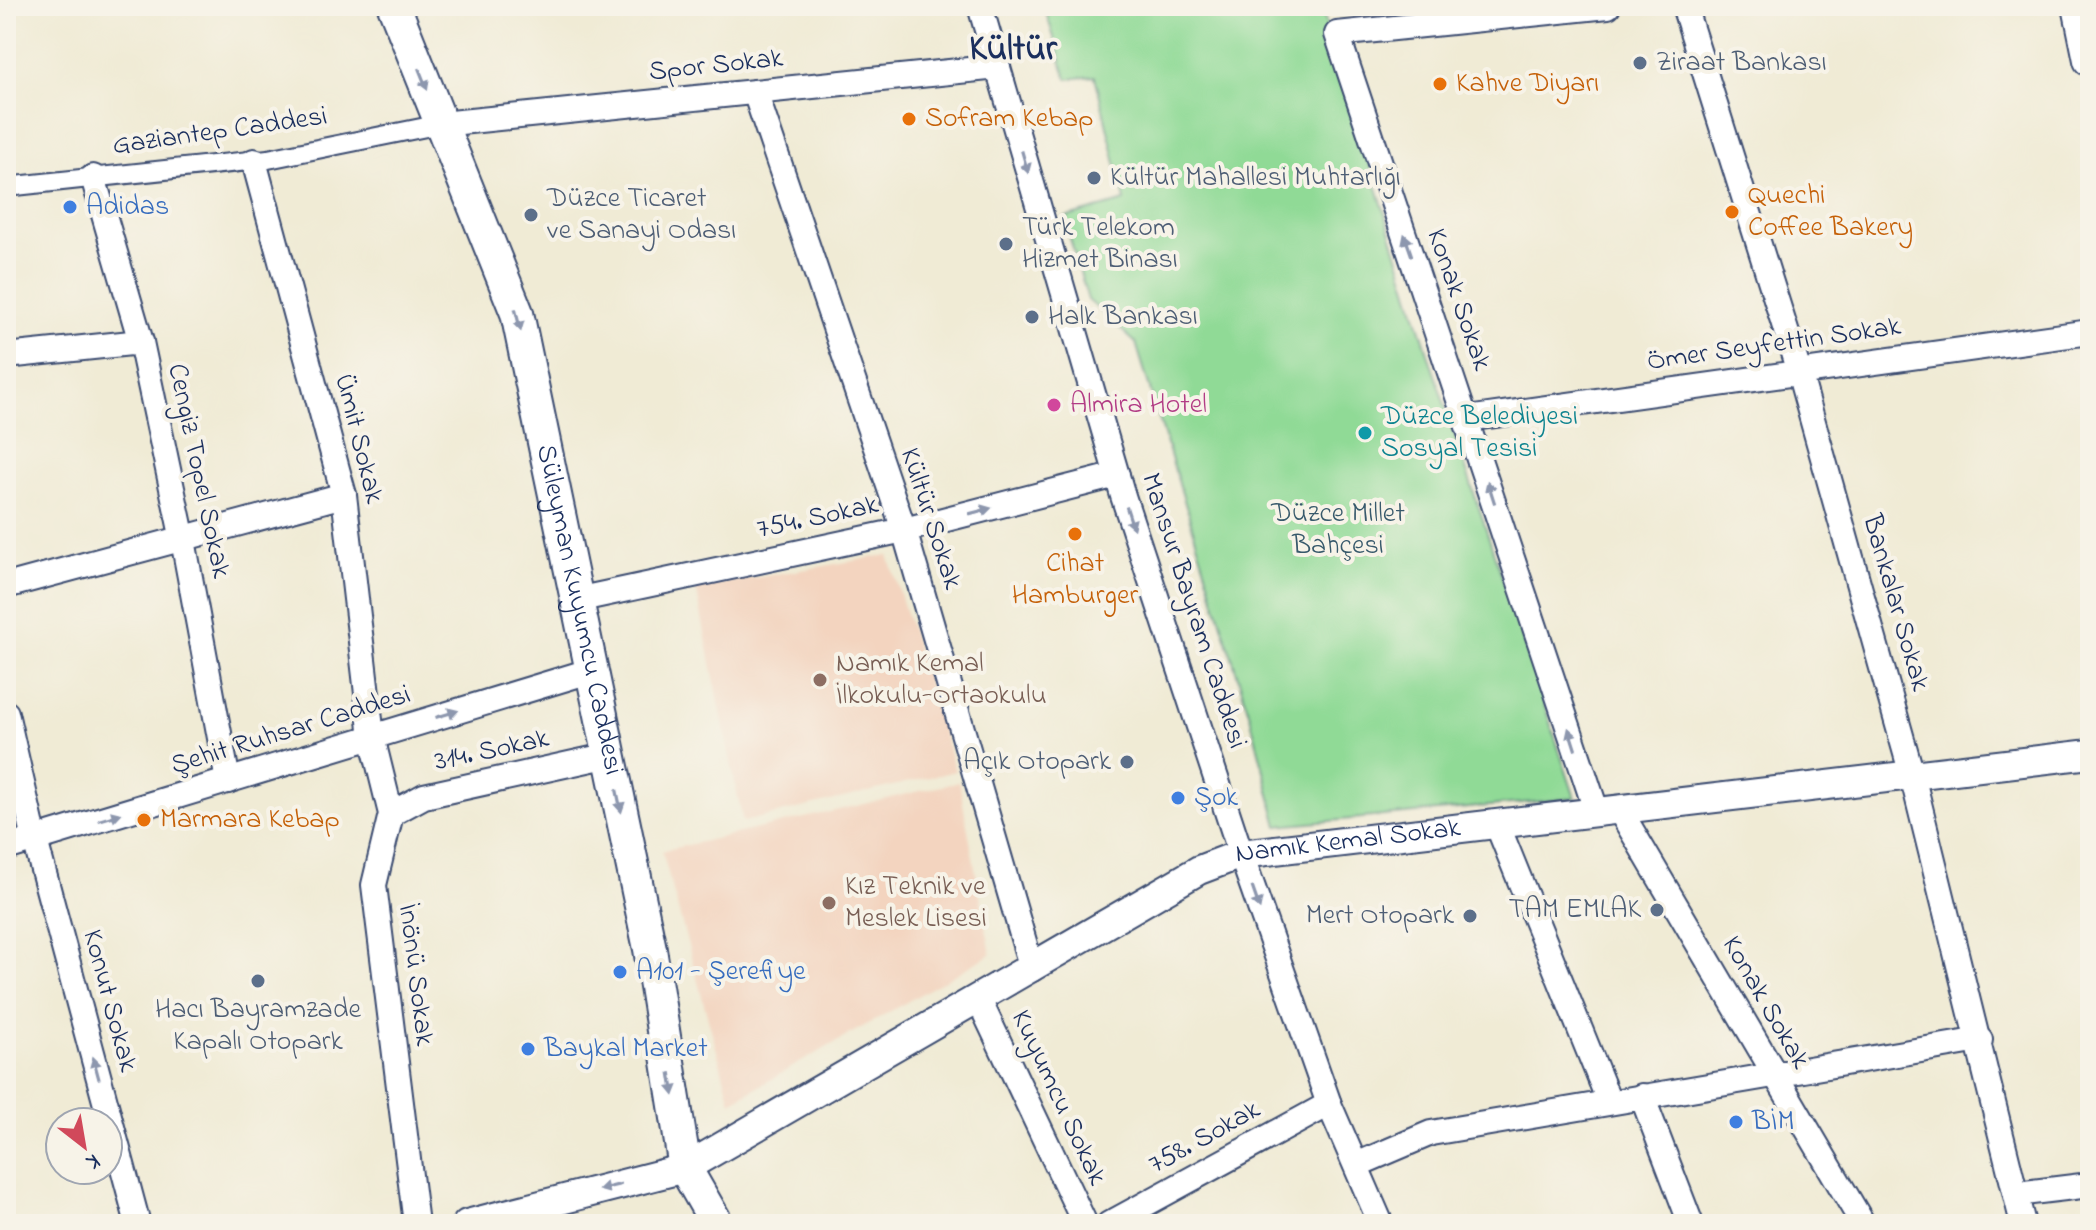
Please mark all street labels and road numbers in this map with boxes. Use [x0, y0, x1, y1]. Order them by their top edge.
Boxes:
street label: Spor Sokak [647, 38, 786, 93]
street label: Gaziantep Caddesi [110, 97, 330, 167]
street label: Konak Sokak [1415, 224, 1502, 377]
street label: Ömer Seyfettin Sokak [1644, 307, 1904, 383]
street label: Cengiz Topel Sokak [155, 360, 241, 583]
street label: Ümit Sokak [322, 370, 394, 509]
street label: Süleyman Kuyumcu Caddesi [525, 441, 634, 779]
street label: Kültür Sokak [888, 443, 972, 596]
street label: Mansur Bayram Caddesi [1129, 468, 1257, 754]
street label: 754. Sokak [754, 485, 883, 551]
street label: Bankalar Sokak [1850, 509, 1940, 697]
street label: Şehit Ruhsar Caddesi [166, 675, 416, 787]
street label: 314. Sokak [431, 719, 554, 783]
street label: Namık Kemal Sokak [1233, 808, 1464, 875]
street label: İnönü Sokak [386, 902, 444, 1049]
street label: Konut Sokak [70, 925, 148, 1077]
street label: Konak Sokak [1710, 929, 1820, 1078]
street label: Kuyumcu Sokak [999, 1003, 1117, 1193]
street label: 758. Sokak [1142, 1090, 1269, 1186]

